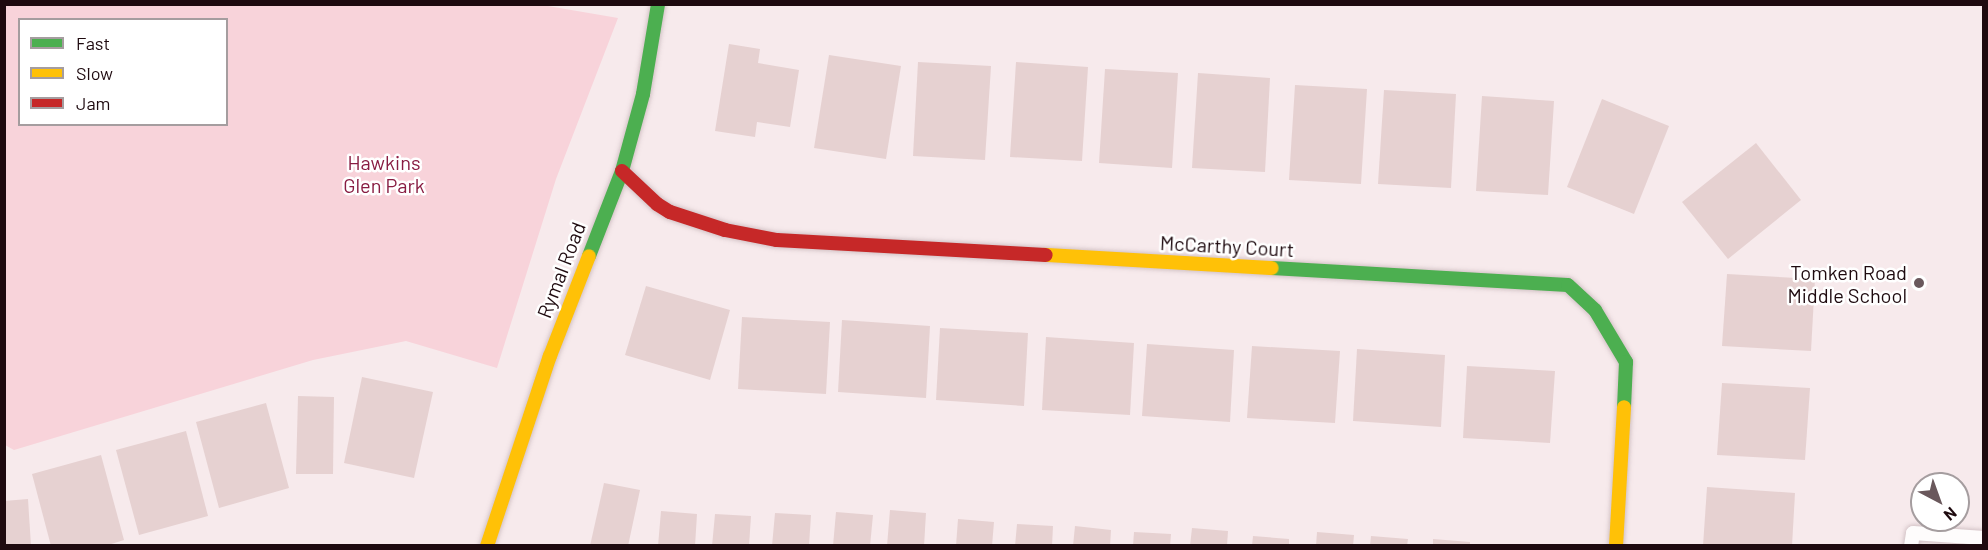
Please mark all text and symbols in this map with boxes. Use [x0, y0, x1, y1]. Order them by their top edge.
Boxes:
legend [18, 18, 228, 126]
text: Fast [76, 32, 110, 54]
text: Slow [76, 62, 113, 84]
text: Jam [76, 92, 110, 114]
park label: Hawkins Glen Park [343, 150, 425, 197]
street label: Rymal Road [532, 219, 590, 321]
street label: McCarthy Court [1159, 231, 1295, 261]
place label: Tomken Road Middle School [1787, 260, 1907, 307]
marker: Tomken Road Middle School [1912, 276, 1926, 290]
north arrow [1910, 472, 1970, 532]
text: N [1941, 504, 1961, 525]

